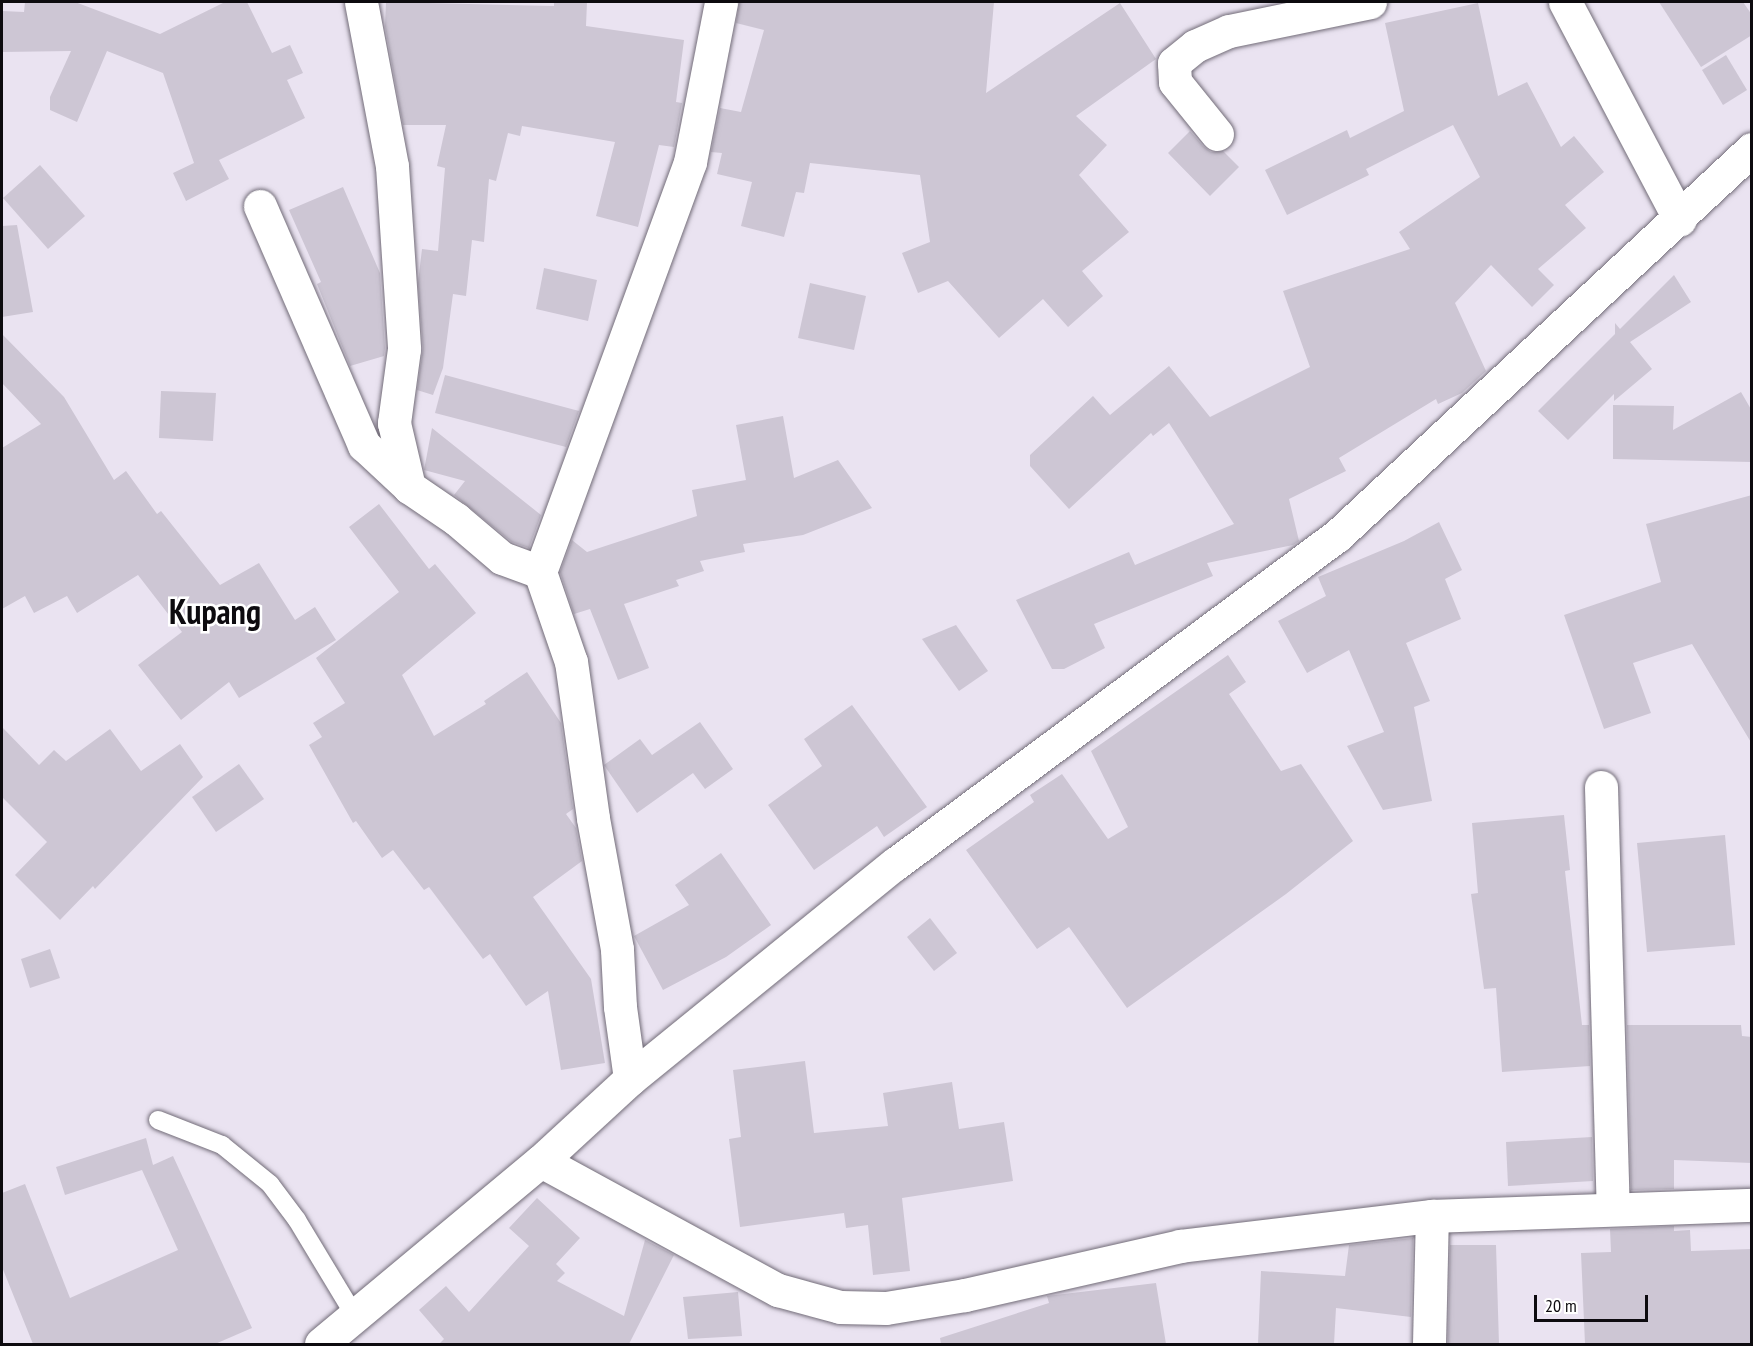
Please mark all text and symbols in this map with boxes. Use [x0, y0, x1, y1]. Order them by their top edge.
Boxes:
district label: Kupang [169, 592, 261, 632]
scale bar [1537, 1283, 1651, 1321]
text: 20 m [1545, 1294, 1577, 1317]

